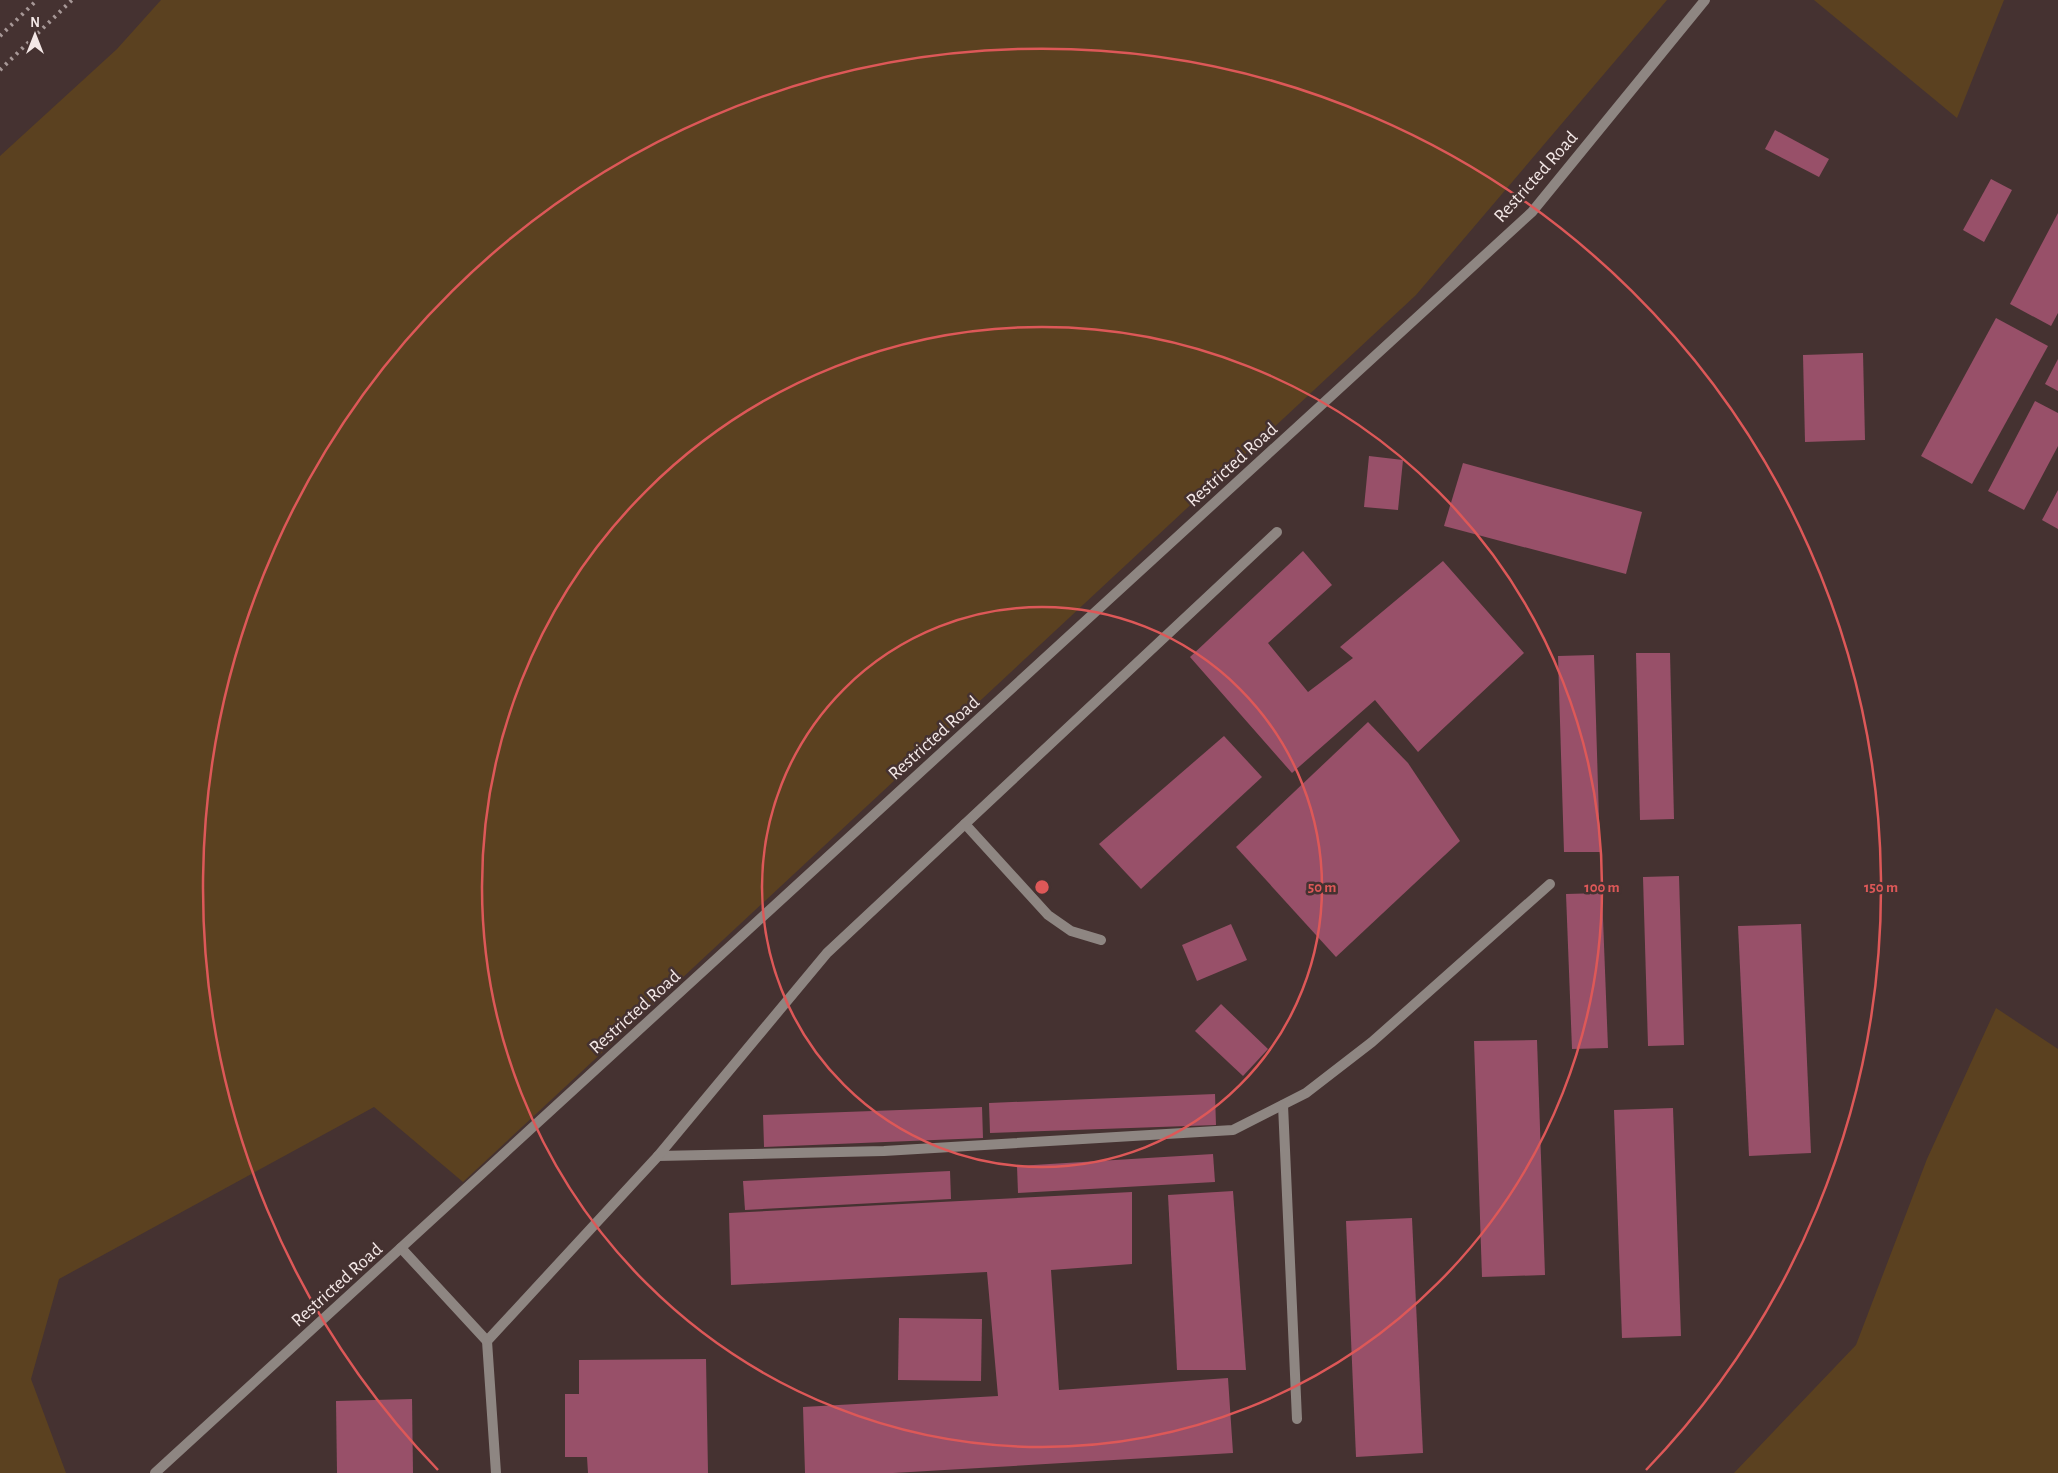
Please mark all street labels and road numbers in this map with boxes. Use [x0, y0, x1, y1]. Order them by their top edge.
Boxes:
street label: Restricted Road [1491, 128, 1582, 226]
street label: Restricted Road [1183, 419, 1281, 511]
street label: Restricted Road [885, 692, 983, 784]
street label: Restricted Road [586, 966, 684, 1058]
street label: Restricted Road [288, 1239, 386, 1331]

